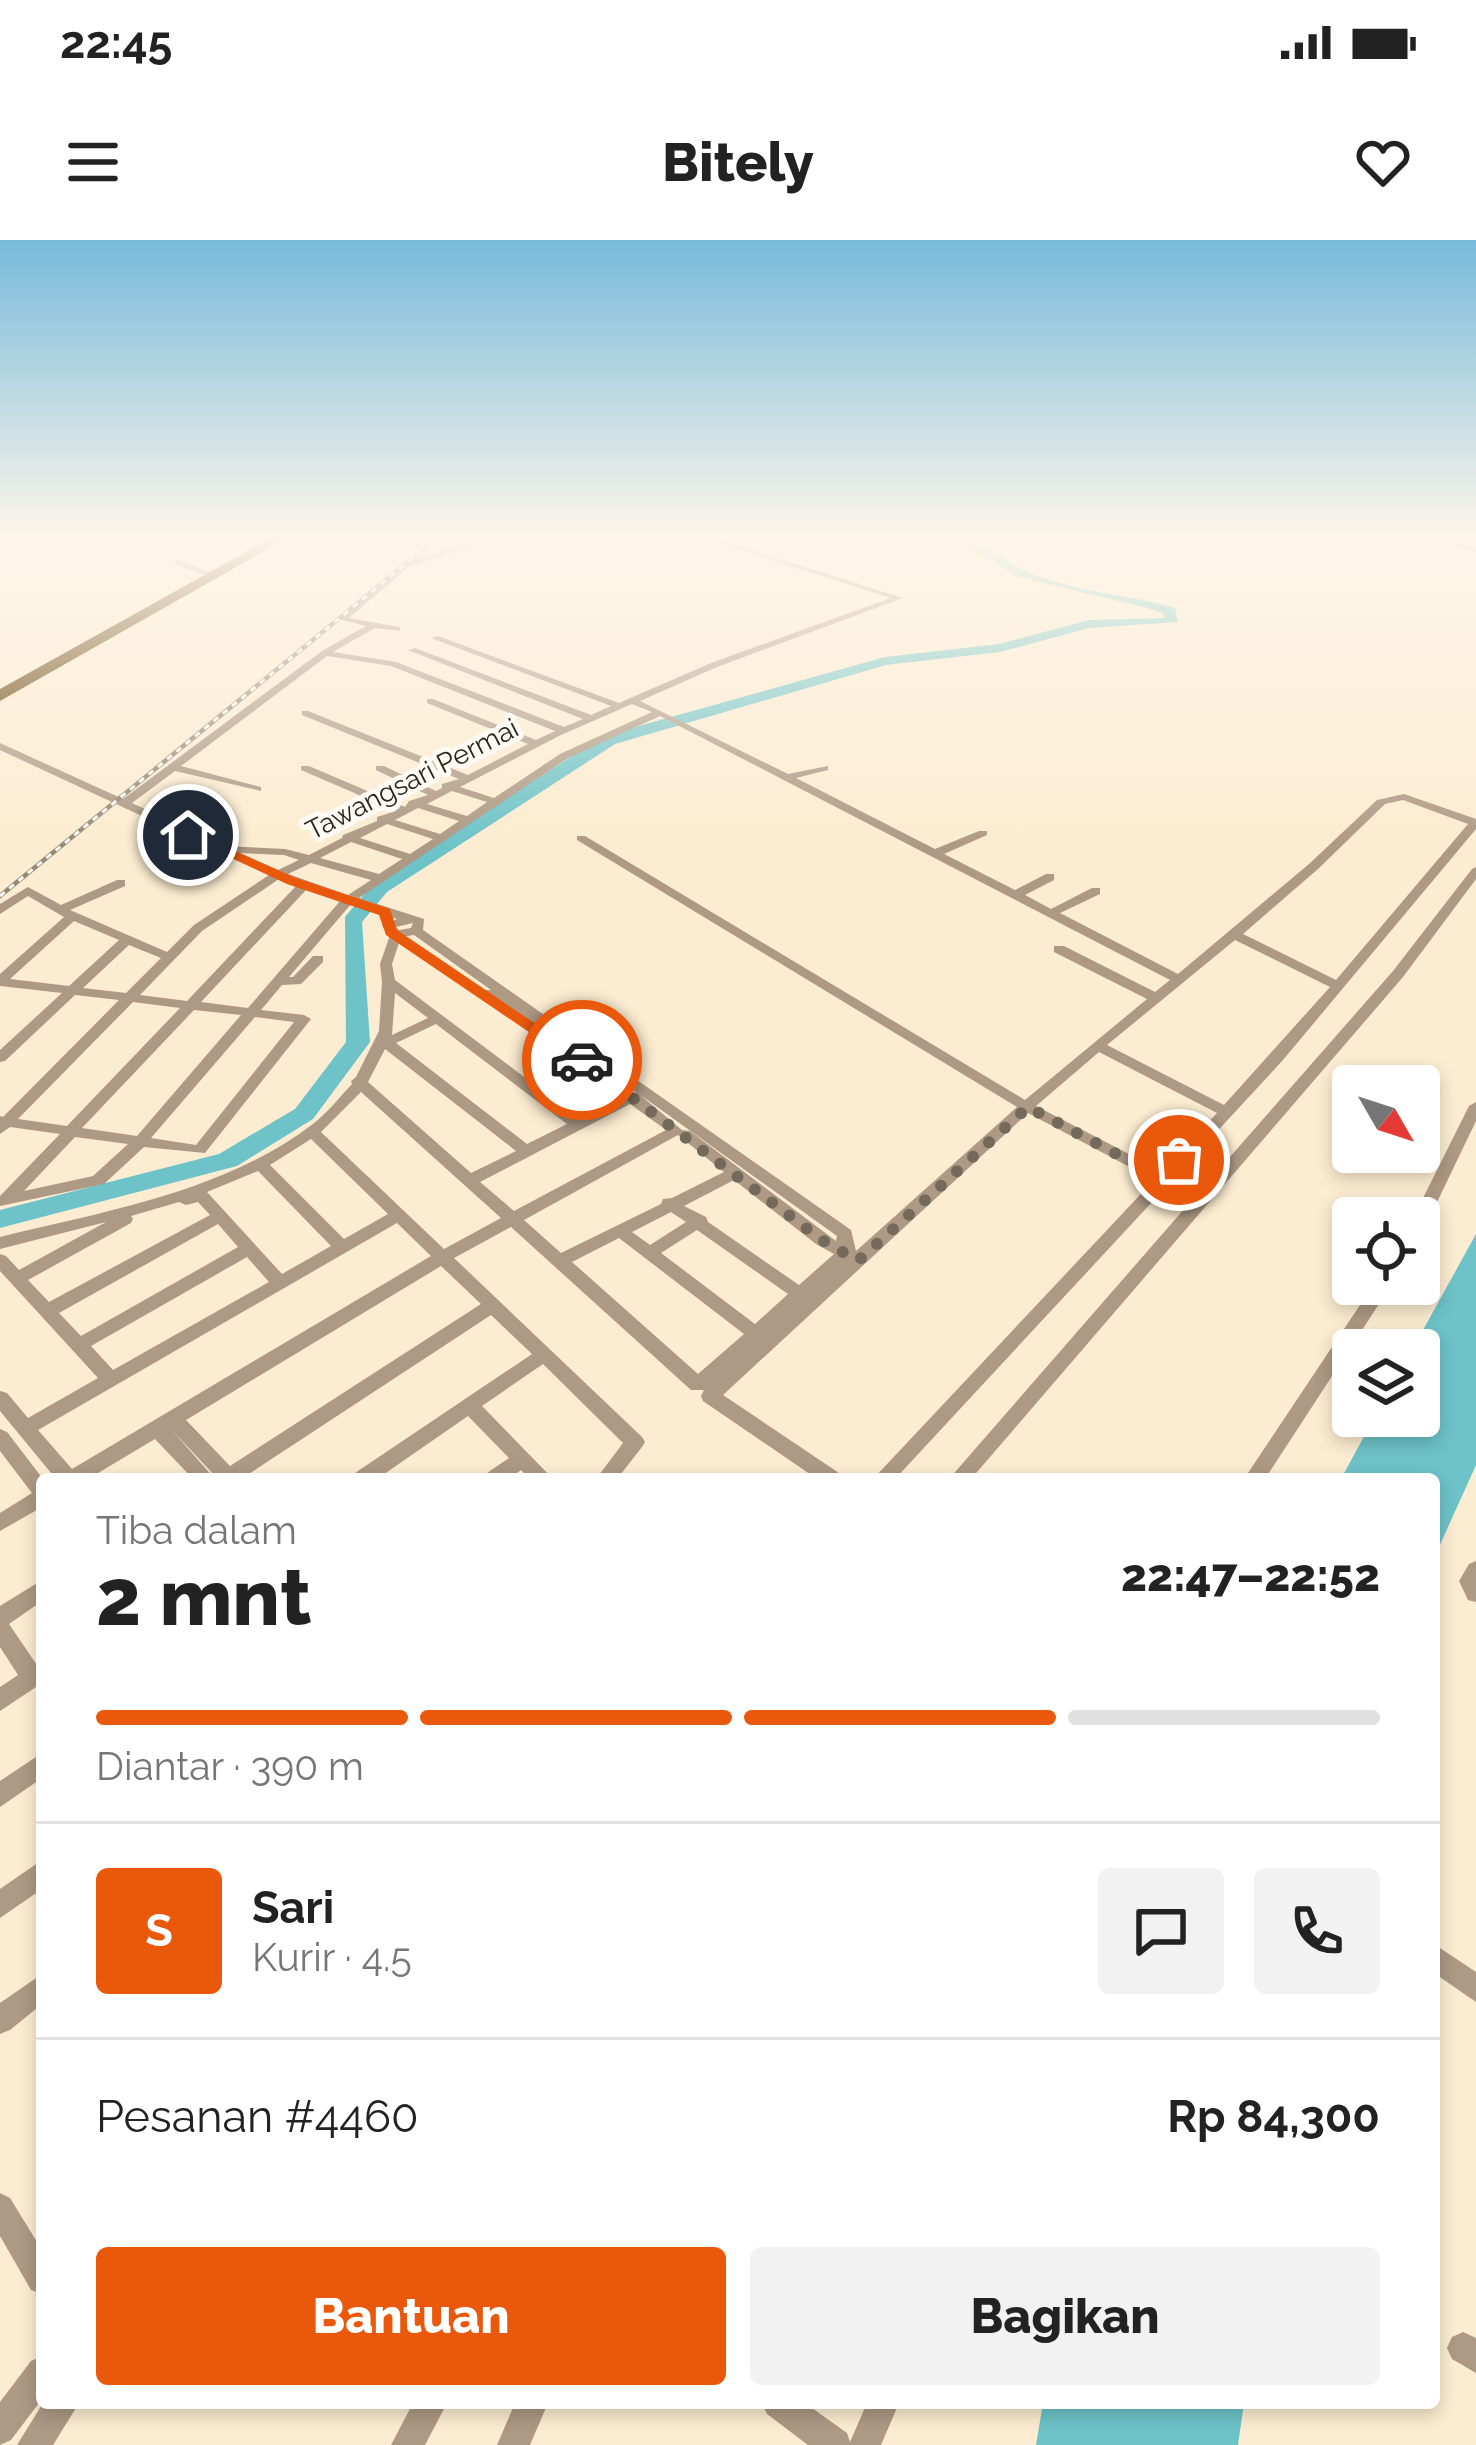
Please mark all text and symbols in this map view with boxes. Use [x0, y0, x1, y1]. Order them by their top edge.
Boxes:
text: 22:45 [60, 16, 173, 69]
icon: menu [60, 129, 126, 195]
icon: heart [1350, 129, 1416, 195]
text: Bitely [662, 130, 814, 194]
street label: Tawangsari Permai [301, 712, 523, 846]
pin [137, 784, 239, 886]
icon: home [155, 802, 221, 868]
courier [522, 1000, 642, 1120]
icon: car [549, 1027, 615, 1093]
north arrow [1332, 1065, 1440, 1173]
map controls [1332, 1065, 1440, 1437]
pin [1128, 1109, 1230, 1211]
icon: bag [1146, 1127, 1212, 1193]
button: locate [1332, 1197, 1440, 1305]
button: layers [1332, 1329, 1440, 1437]
text: Tiba dalam [96, 1507, 297, 1553]
text: 22:47–22:52 [1121, 1549, 1380, 1602]
text: 2 mnt [96, 1552, 311, 1643]
text: Diantar · 390 m [96, 1743, 364, 1789]
button: chat [1098, 1868, 1224, 1994]
button: phone [1254, 1868, 1380, 1994]
text: Sari [252, 1881, 334, 1934]
text: S [145, 1904, 173, 1957]
text: Kurir · 4.5 [252, 1934, 412, 1980]
text: Pesanan #4460 [96, 2090, 419, 2143]
text: Rp 84,300 [1167, 2090, 1380, 2143]
button: Bantuan [96, 2247, 726, 2385]
button: Bagikan [750, 2247, 1380, 2385]

